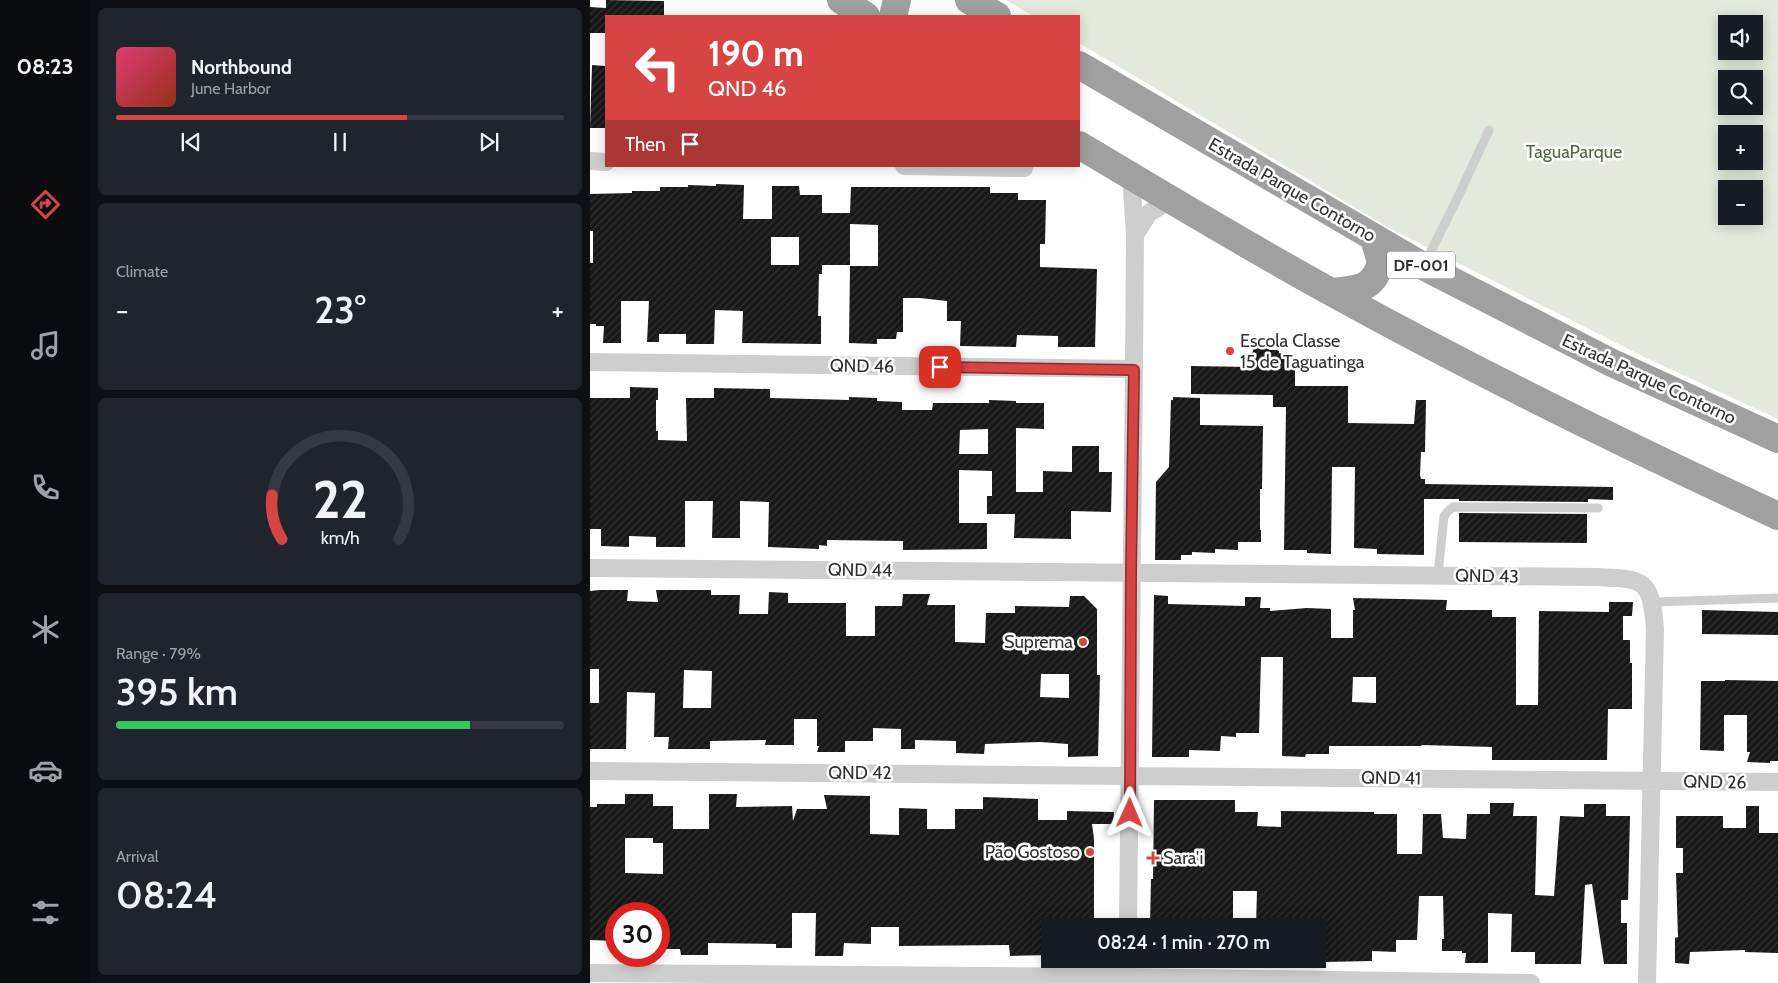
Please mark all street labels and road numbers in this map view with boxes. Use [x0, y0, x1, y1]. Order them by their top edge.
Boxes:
street label: Estrada Parque Contorno [1205, 133, 1380, 247]
road number: DF-001 [1387, 252, 1455, 278]
street label: Estrada Parque Contorno [1559, 329, 1740, 429]
street label: QND 46 [830, 354, 894, 378]
street label: QND 44 [828, 558, 892, 582]
street label: QND 43 [1455, 564, 1519, 588]
street label: QND 42 [828, 762, 892, 784]
street label: QND 41 [1361, 766, 1421, 790]
street label: QND 26 [1683, 770, 1747, 794]

